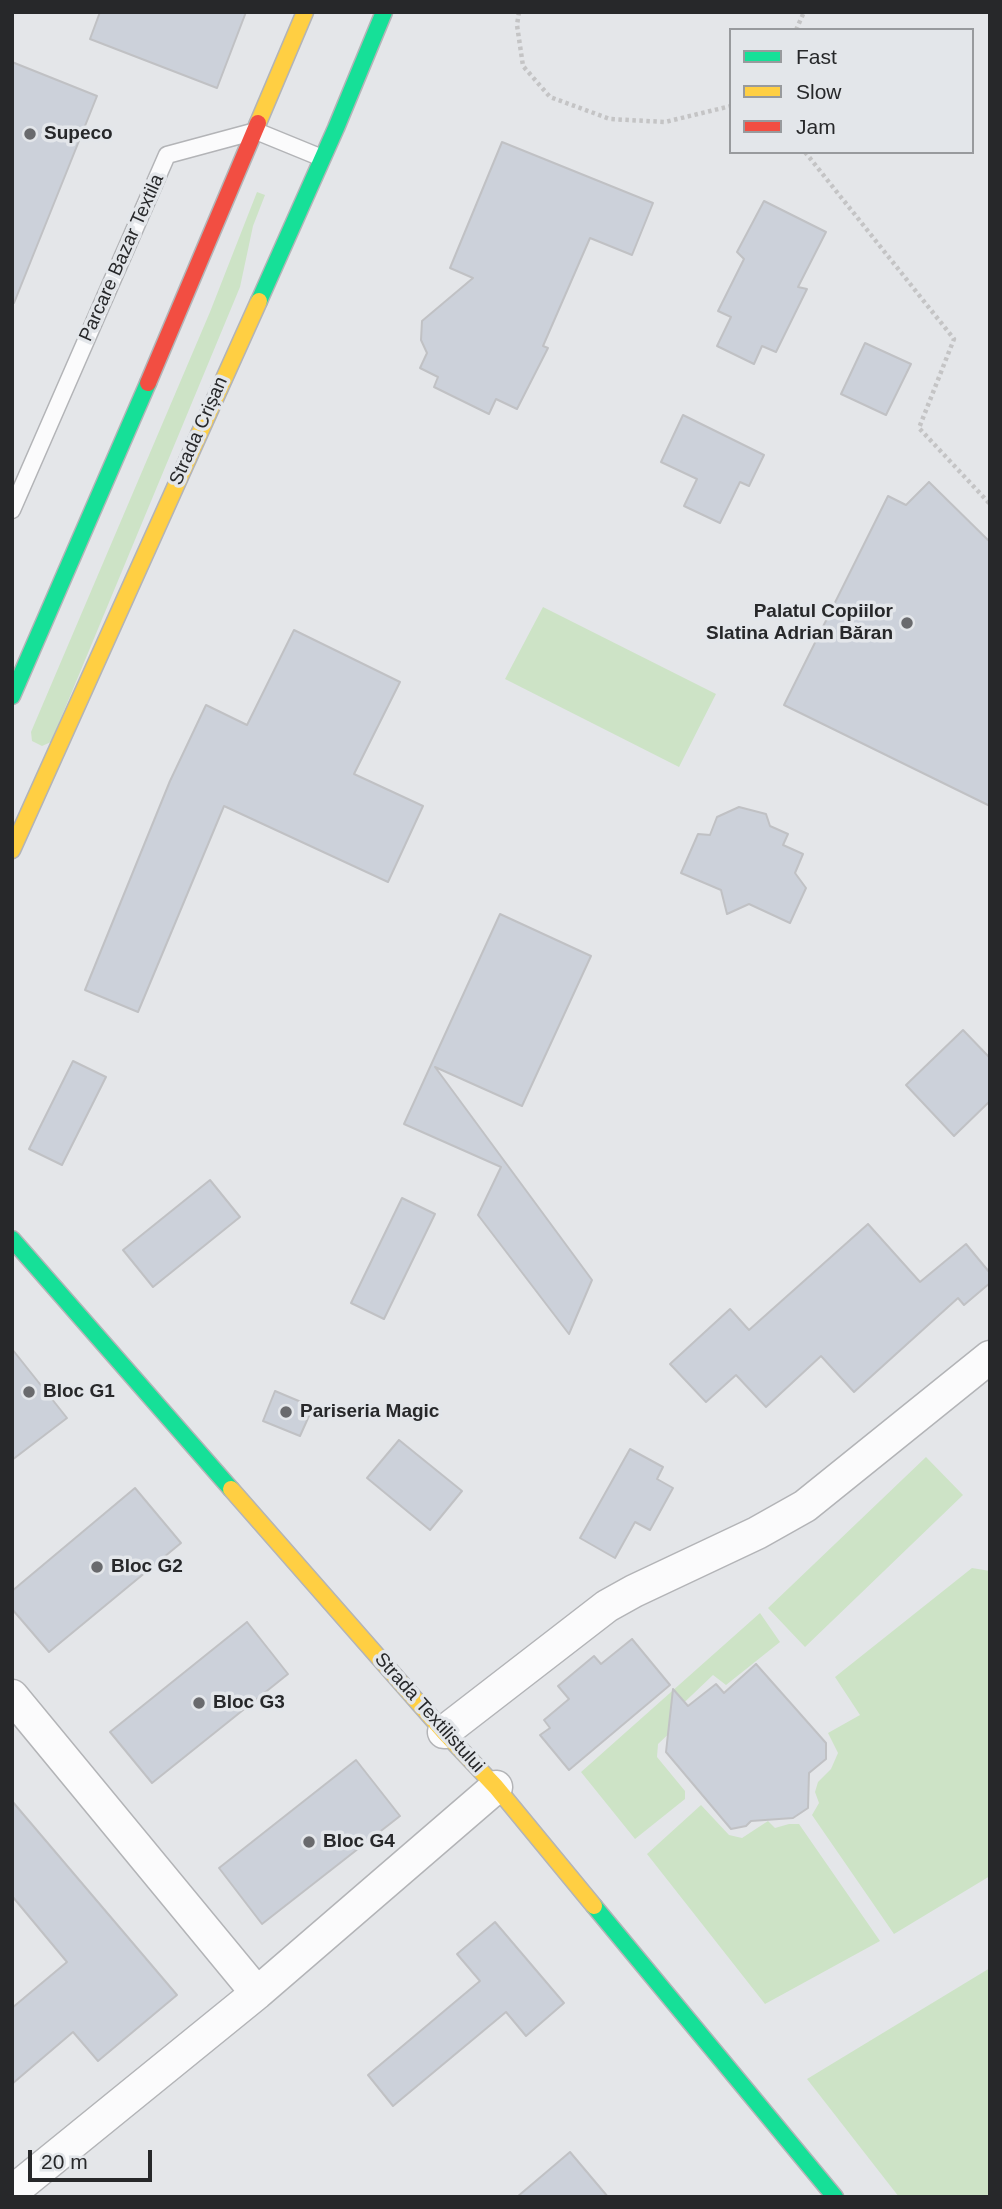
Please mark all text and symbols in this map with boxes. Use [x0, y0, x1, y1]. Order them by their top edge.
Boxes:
legend [729, 28, 974, 154]
text: Fast [796, 45, 837, 68]
text: Slow [796, 80, 842, 103]
text: Jam [796, 115, 836, 138]
place label: Supeco [44, 123, 113, 145]
marker: Supeco [22, 126, 38, 142]
street label: Parcare Bazar Textila [75, 171, 169, 345]
street label: Strada Crișan [165, 373, 233, 489]
place label: Palatul Copiilor Slatina Adrian Băran [706, 601, 893, 645]
marker: Palatul Copiilor Slatina Adrian Băran [899, 615, 915, 631]
place label: Bloc G1 [43, 1381, 115, 1403]
marker: Bloc G1 [21, 1384, 37, 1400]
place label: Pariseria Magic [300, 1401, 439, 1423]
marker: Pariseria Magic [278, 1404, 294, 1420]
place label: Bloc G2 [111, 1556, 183, 1578]
marker: Bloc G2 [89, 1559, 105, 1575]
street label: Strada Textilistului [369, 1648, 489, 1778]
place label: Bloc G3 [213, 1692, 285, 1714]
marker: Bloc G3 [191, 1695, 207, 1711]
place label: Bloc G4 [323, 1831, 395, 1853]
marker: Bloc G4 [301, 1834, 317, 1850]
scale bar [32, 2136, 156, 2180]
text: 20 m [41, 2150, 88, 2173]

